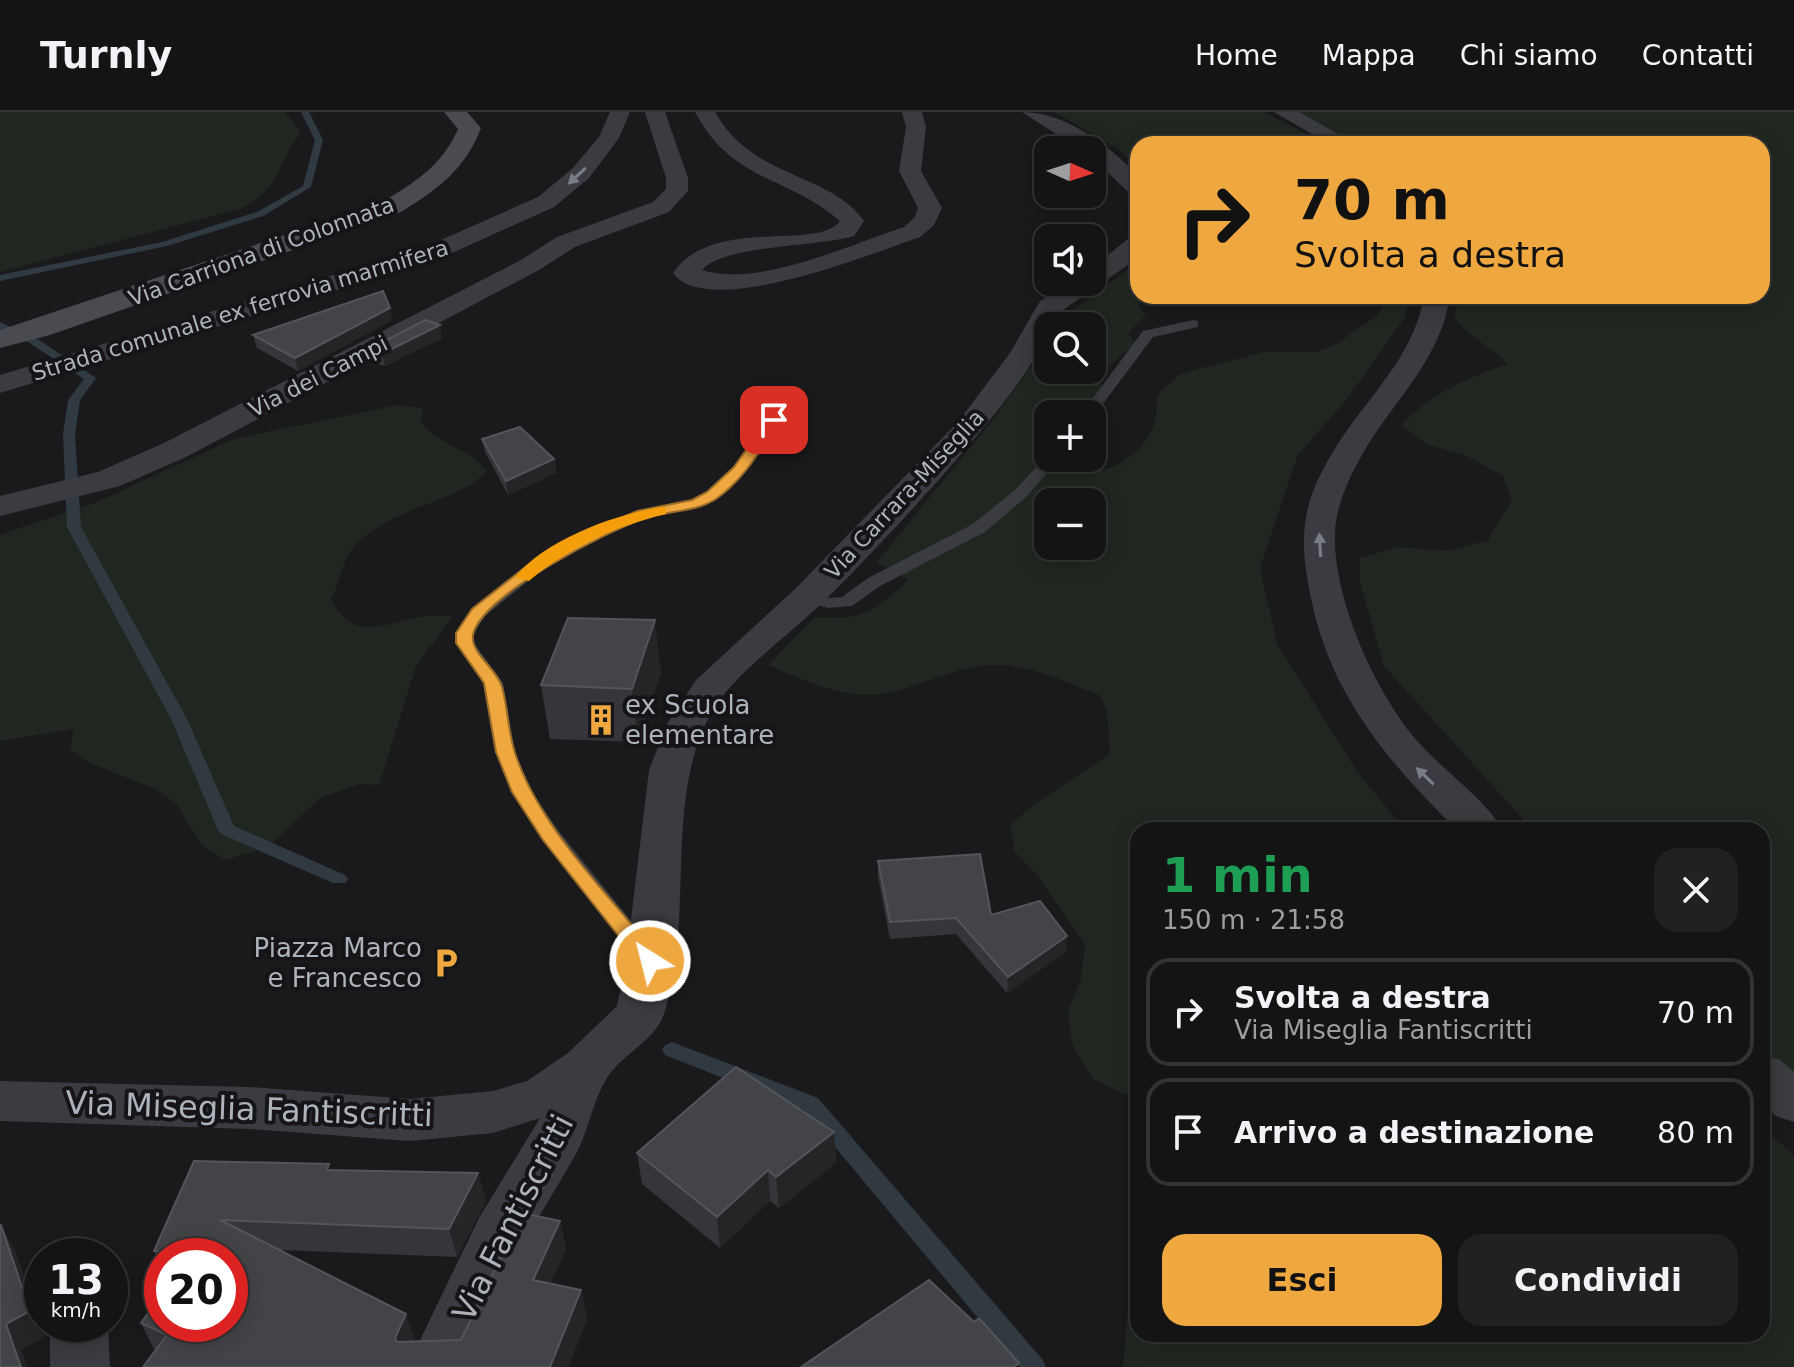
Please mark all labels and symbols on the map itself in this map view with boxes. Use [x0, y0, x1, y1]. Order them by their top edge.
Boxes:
north arrow [1034, 136, 1106, 208]
one-way arrow [568, 166, 587, 184]
street label: Via Carriona di Colonnata [125, 192, 397, 311]
street label: Strada comunale ex ferrovia marmifera [29, 235, 451, 386]
street label: Via dei Campi [245, 331, 392, 422]
pin [740, 386, 808, 454]
street label: Via Carrara-Miseglia [820, 405, 989, 584]
one-way arrow [1314, 532, 1327, 558]
place label: ex Scuola elementare [625, 690, 774, 750]
building icon: ex Scuola elementare [584, 703, 618, 737]
one-way arrow [1416, 767, 1435, 785]
position arrow [608, 919, 692, 1003]
place label: Piazza Marco e Francesco [254, 933, 422, 993]
parking icon: Piazza Marco e Francesco [429, 946, 463, 980]
street label: Via Miseglia Fantiscritti [65, 1084, 433, 1134]
street label: Via Fantiscritti [445, 1108, 581, 1328]
speed limit sign: 20 [144, 1238, 248, 1342]

